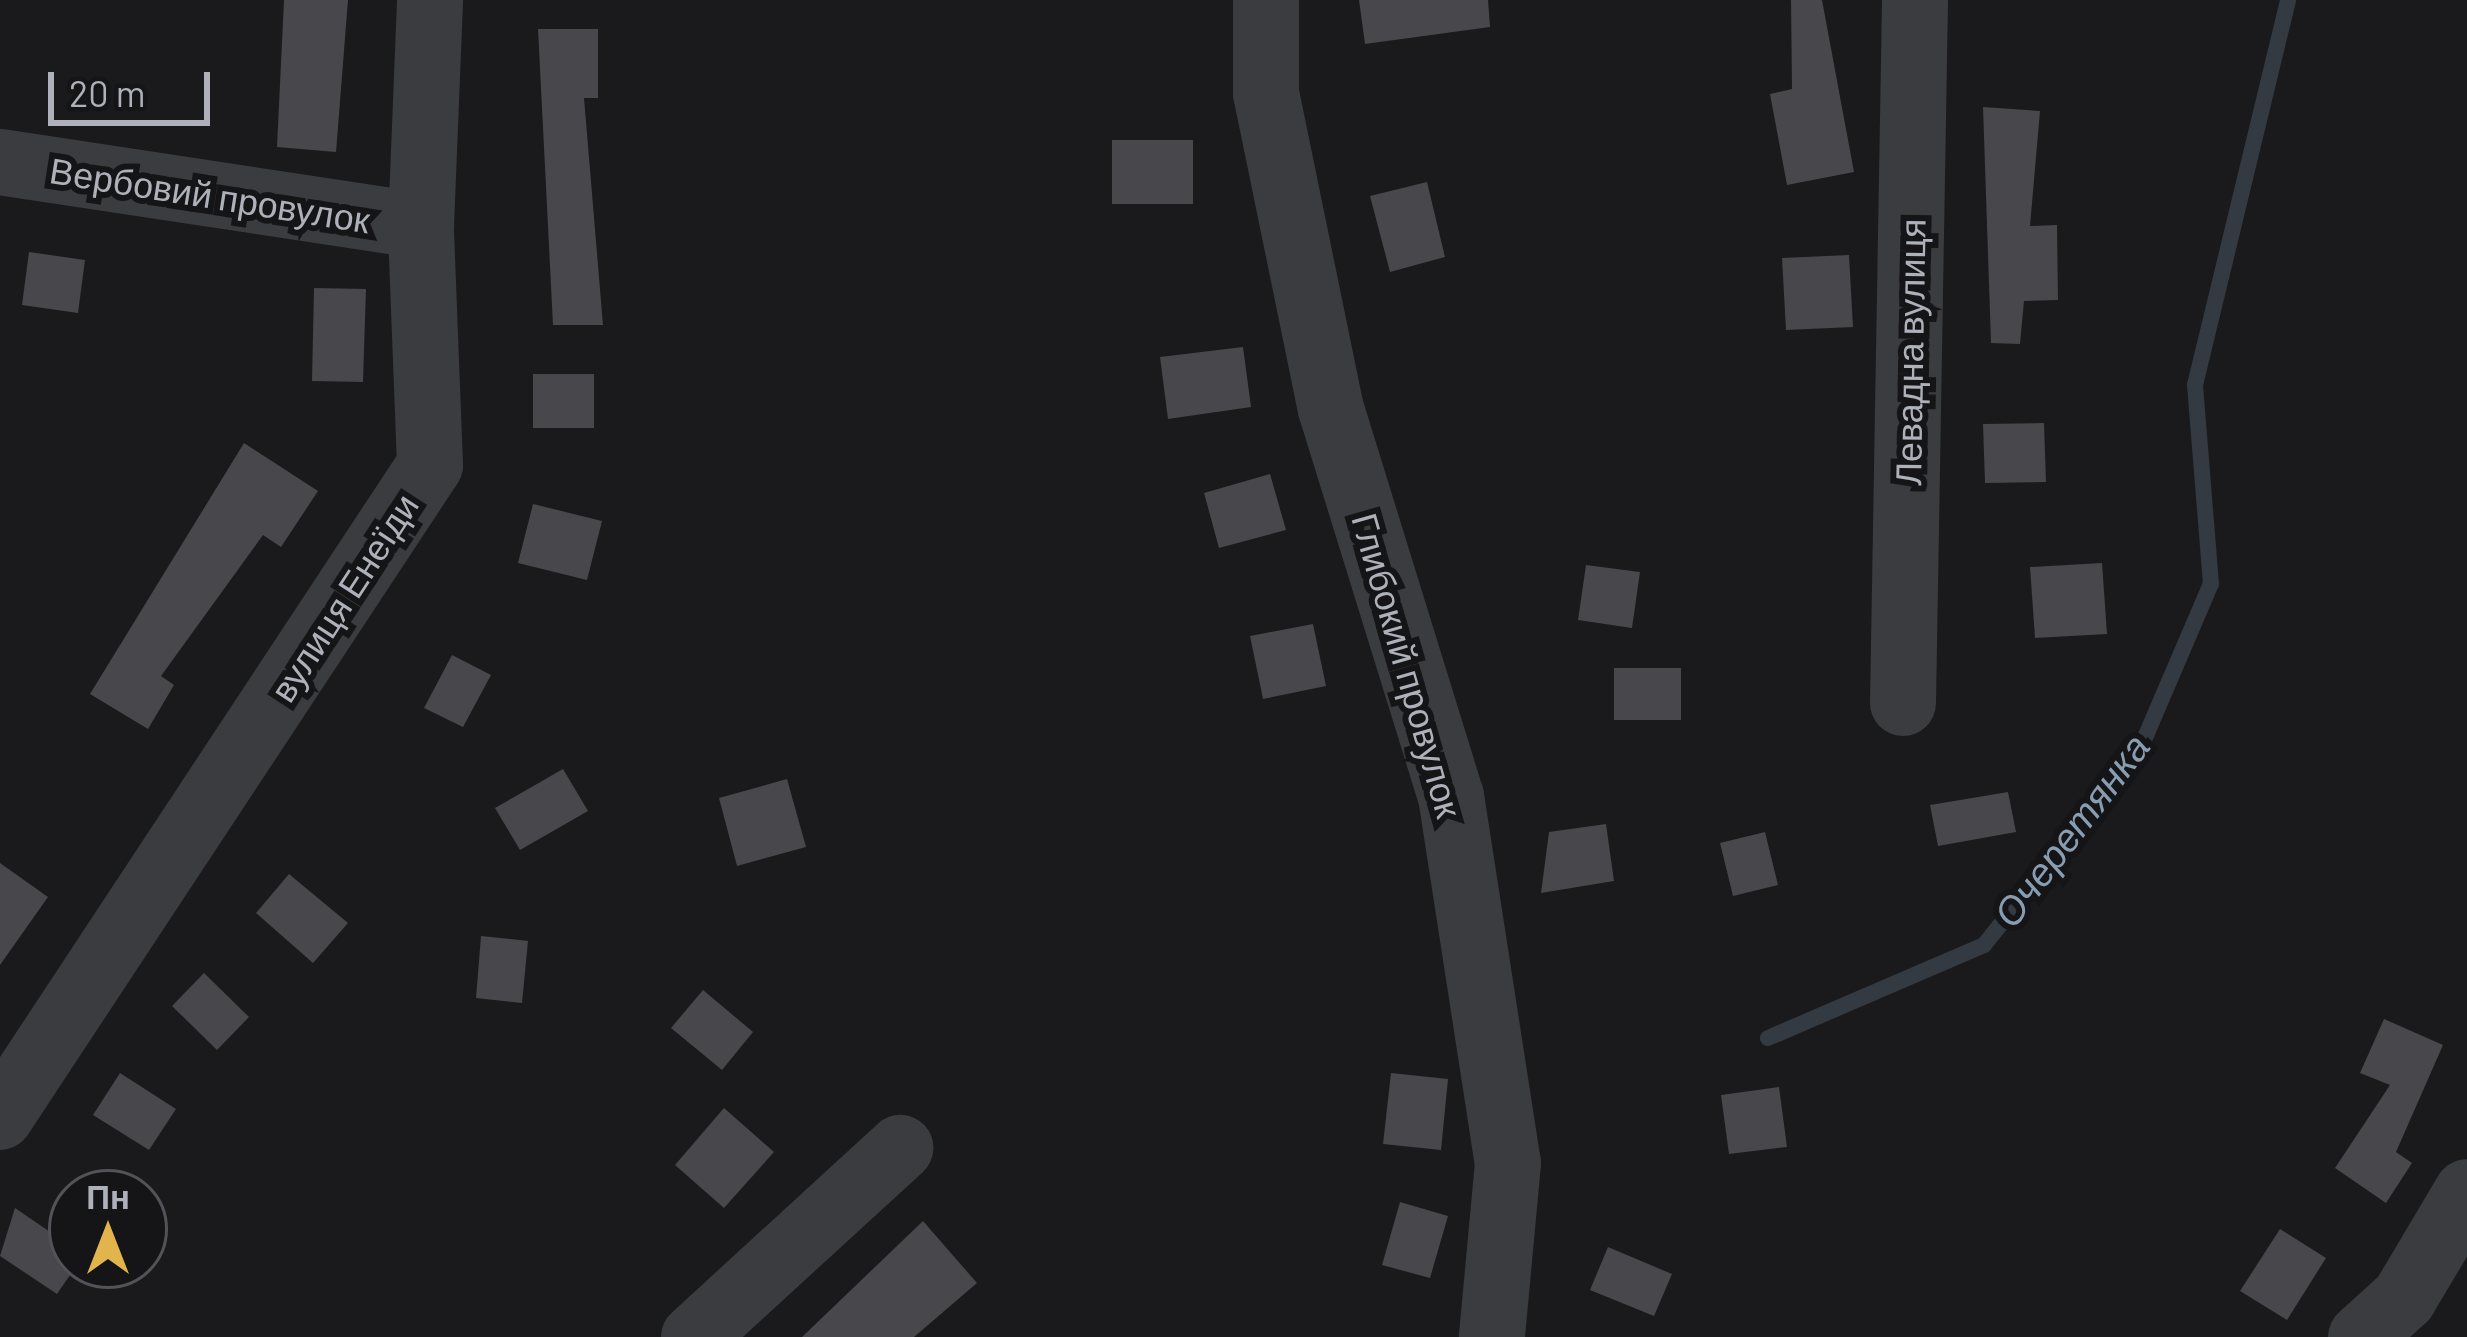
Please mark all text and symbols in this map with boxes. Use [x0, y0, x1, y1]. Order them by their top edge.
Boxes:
scale bar [54, 48, 216, 122]
text: 20 m [69, 71, 146, 114]
street label: Вербовий провулок [47, 147, 373, 241]
street label: Левадна вулиця [1885, 218, 1933, 486]
street label: вулиця Енеїди [260, 485, 426, 709]
street label: Глибокий провулок [1344, 508, 1472, 822]
water label: Очеретянка [1983, 724, 2159, 936]
north arrow [48, 1169, 168, 1289]
text: Пн [86, 1176, 130, 1216]

